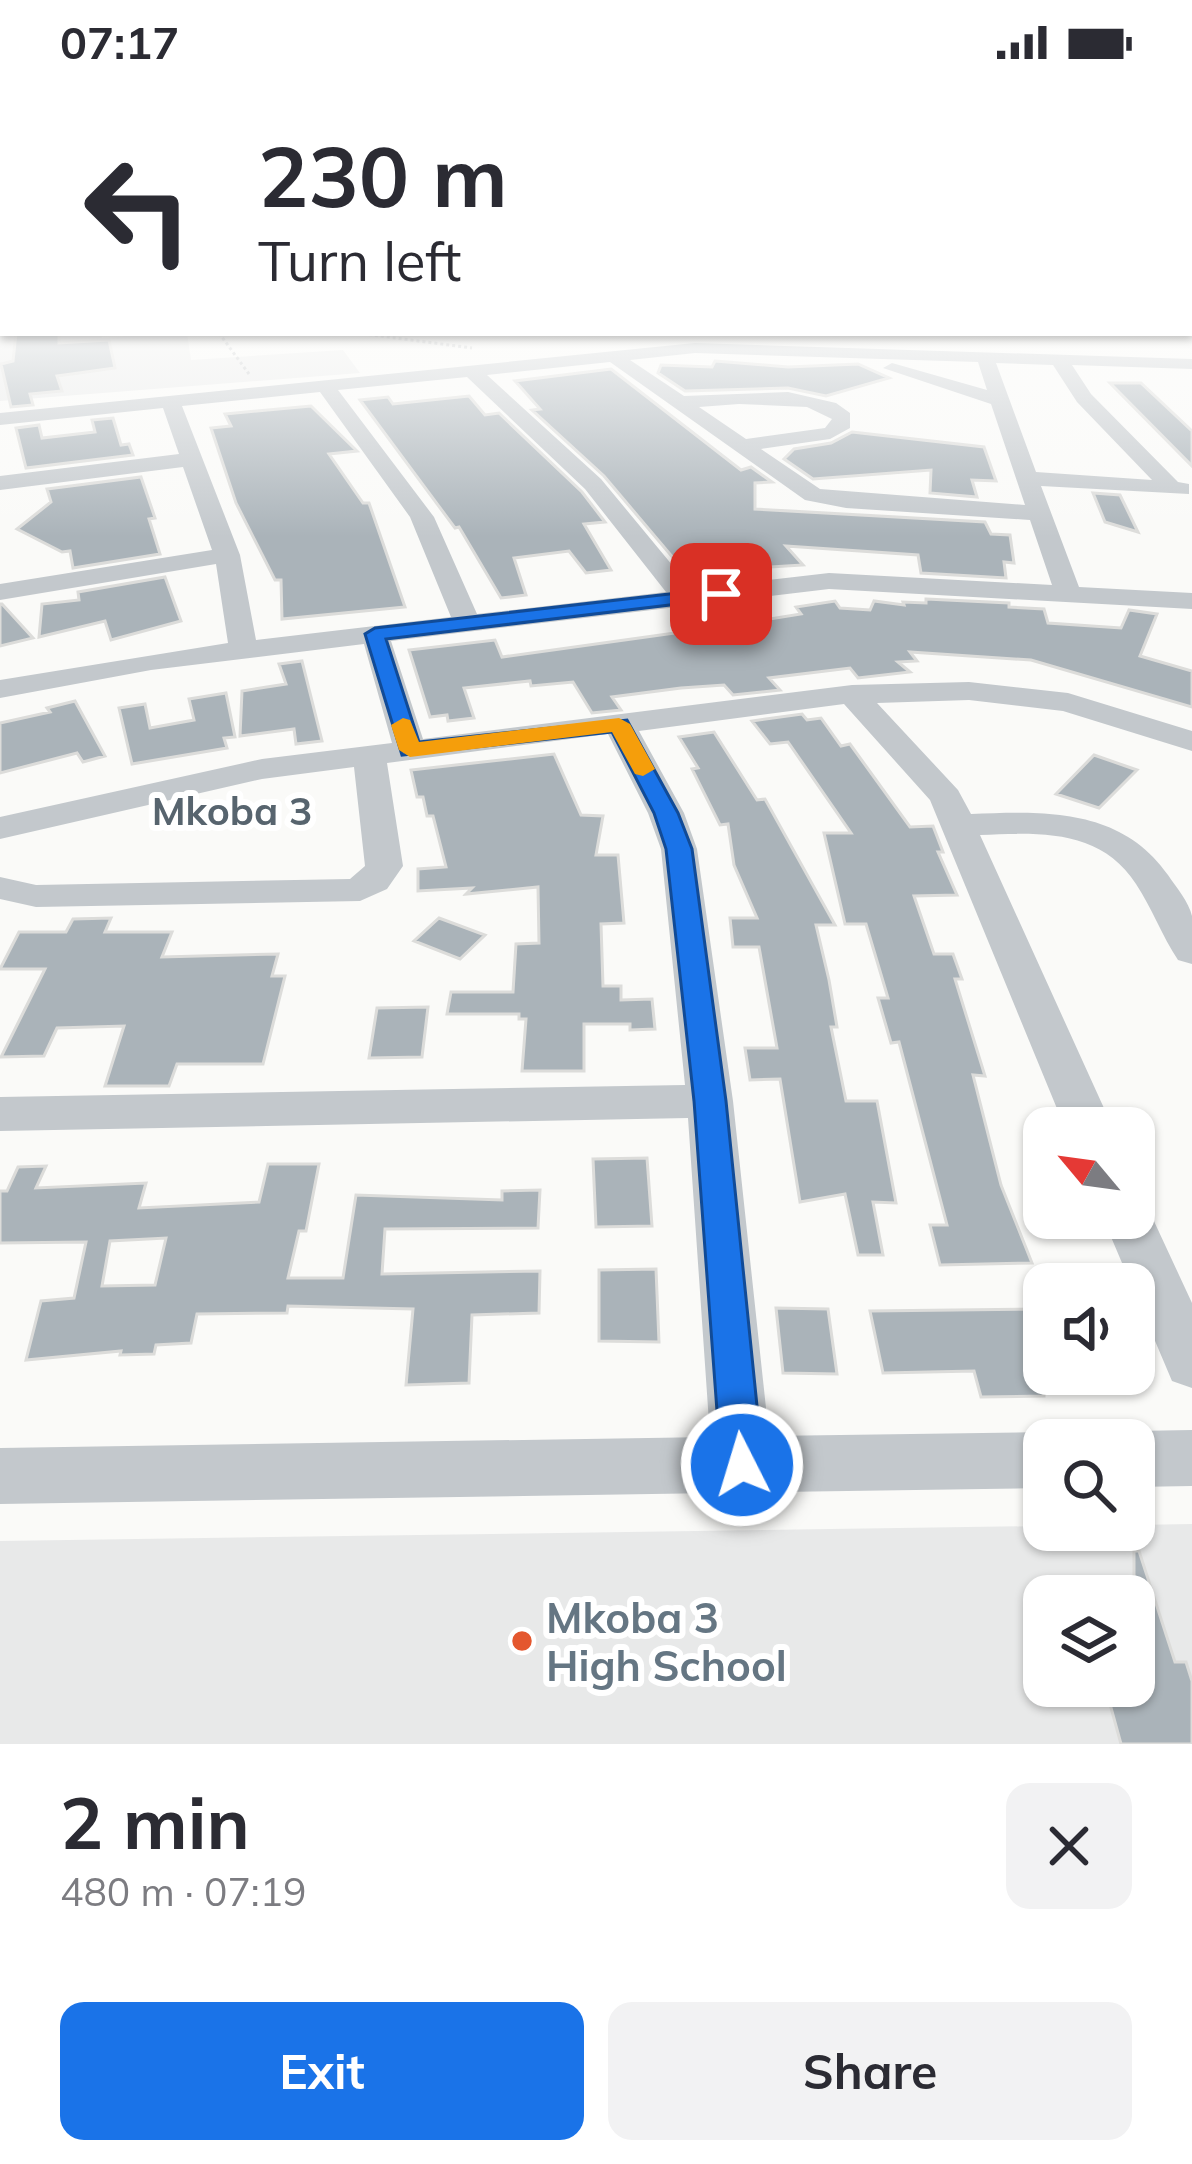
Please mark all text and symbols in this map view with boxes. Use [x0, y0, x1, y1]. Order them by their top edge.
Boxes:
text: 07:17 [60, 14, 179, 70]
text: 230 m [258, 123, 508, 228]
icon: left [60, 132, 216, 288]
text: Turn left [258, 227, 461, 295]
pin [670, 543, 772, 645]
icon: arrive [688, 561, 754, 627]
district label: Mkoba 3 [152, 786, 312, 835]
north arrow [1023, 1107, 1155, 1239]
map controls [1023, 1107, 1155, 1707]
button: sound [1023, 1263, 1155, 1395]
position arrow [679, 1402, 805, 1528]
button: search [1023, 1419, 1155, 1551]
button: layers [1023, 1575, 1155, 1707]
place label: Mkoba 3 High School [546, 1591, 787, 1692]
marker: Mkoba 3 High School [509, 1628, 535, 1654]
text: 2 min [60, 1777, 250, 1867]
button: close [1006, 1783, 1132, 1909]
text: 480 m · 07:19 [60, 1867, 306, 1916]
button: Exit [60, 2002, 584, 2140]
button: Share [608, 2002, 1132, 2140]

